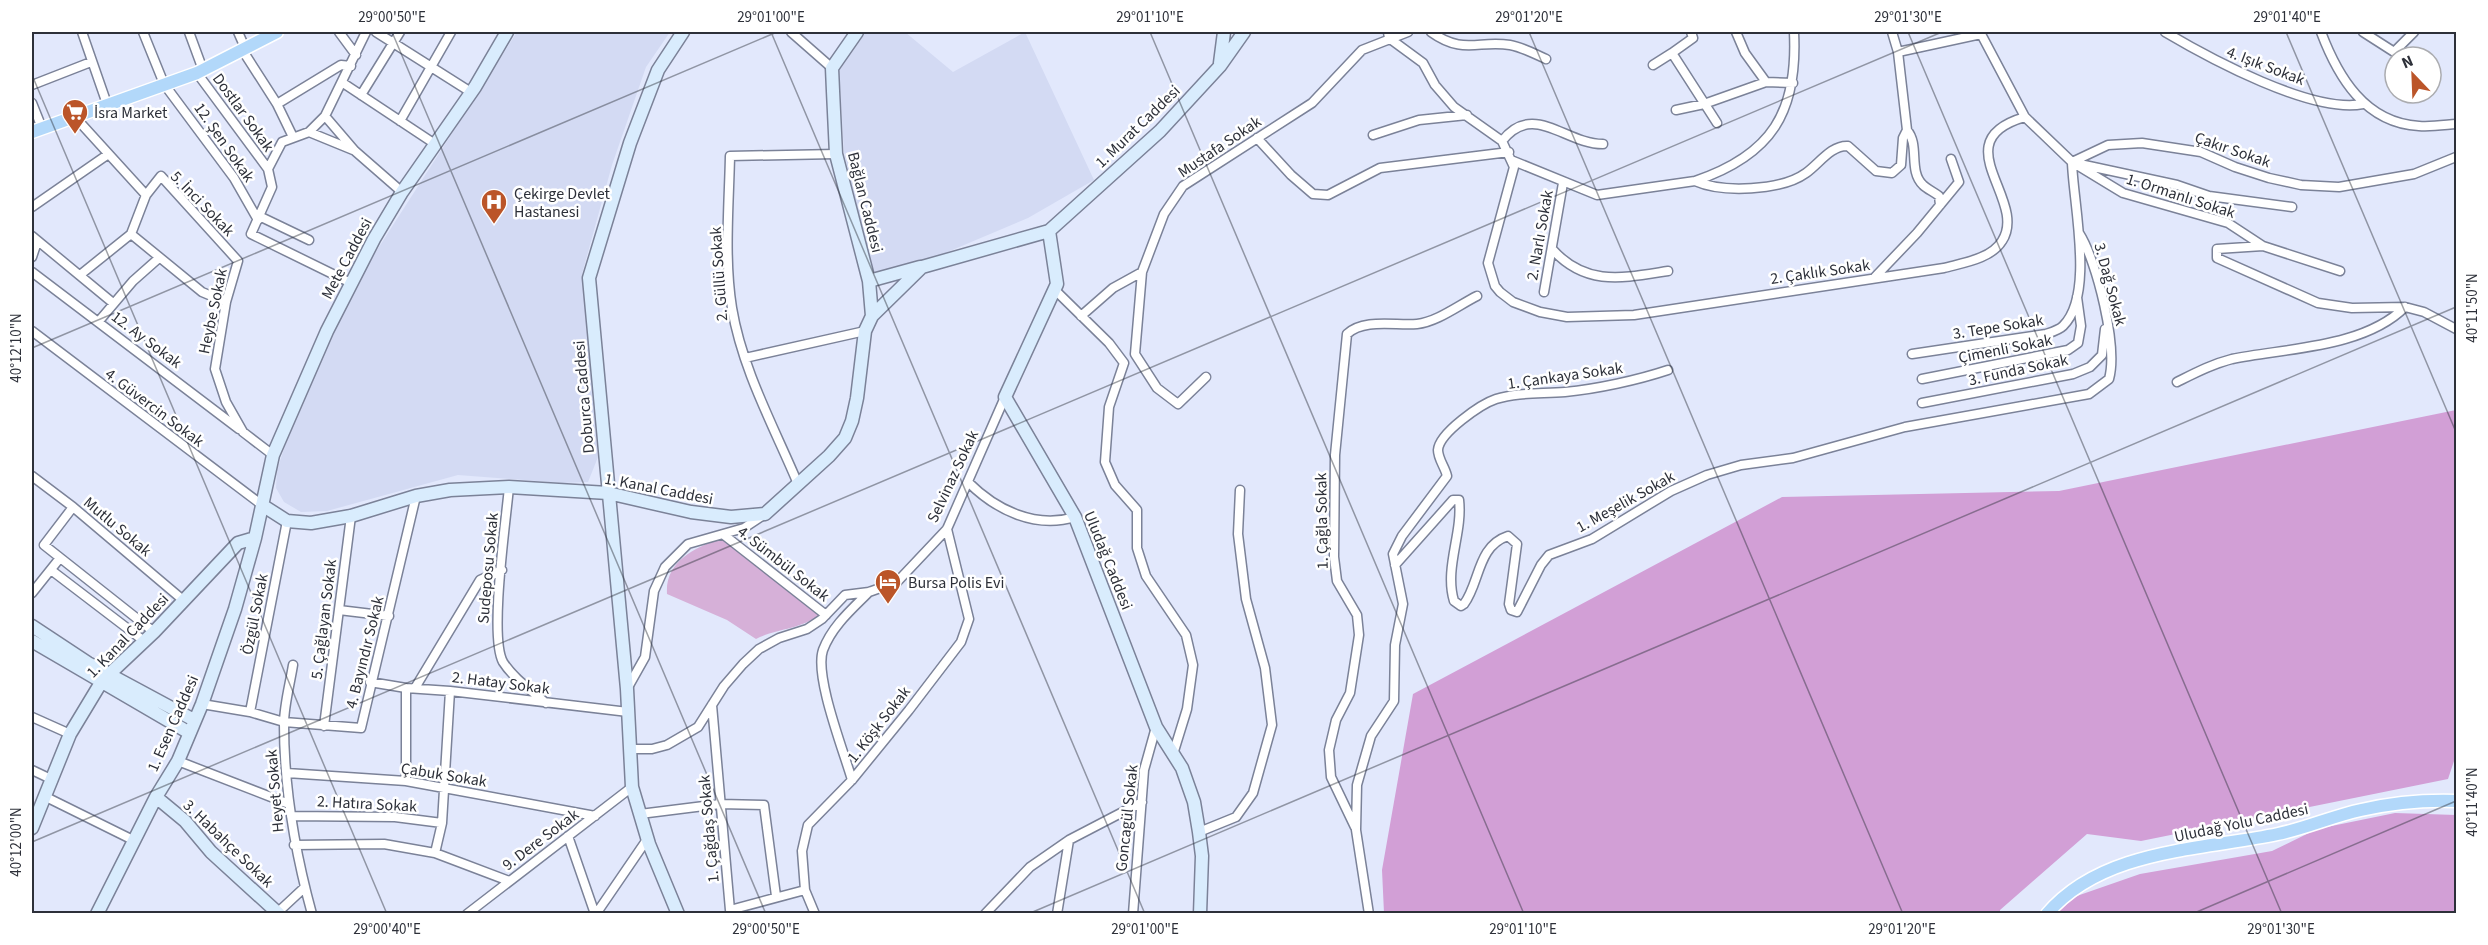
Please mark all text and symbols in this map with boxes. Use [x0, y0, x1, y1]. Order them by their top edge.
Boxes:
text: 29°00'50"E [358, 7, 426, 28]
text: 29°01'00"E [737, 7, 805, 28]
text: 29°01'10"E [1116, 7, 1184, 28]
text: 29°01'20"E [1495, 7, 1563, 28]
text: 29°01'30"E [1874, 7, 1942, 28]
text: 29°01'40"E [2253, 7, 2321, 28]
street label: 4. Işık Sokak [2223, 41, 2308, 91]
north arrow [2383, 45, 2443, 105]
text: N [2398, 50, 2417, 74]
street label: Dostlar Sokak [207, 69, 279, 156]
street label: 1. Murat Caddesi [1090, 80, 1185, 173]
supermarket icon: İsra Market [60, 97, 90, 135]
street label: 12. Şen Sokak [189, 98, 260, 187]
place label: İsra Market [94, 102, 168, 124]
street label: Mustafa Sokak [1173, 111, 1266, 183]
street label: Çakır Sokak [2192, 127, 2274, 173]
street label: Bağlan Caddesi [842, 150, 888, 255]
street label: 5. İnci Sokak [165, 166, 239, 241]
street label: 1. Ormanlı Sokak [2123, 168, 2238, 224]
place label: Çekirge Devlet Hastanesi [514, 183, 610, 223]
hospital icon: Çekirge Devlet Hastanesi [479, 187, 509, 225]
street label: 2. Narlı Sokak [1521, 188, 1559, 282]
street label: Mete Caddesi [316, 214, 378, 303]
street label: 2. Güllü Sokak [705, 226, 733, 322]
street label: 3. Dağ Sokak [2088, 240, 2132, 328]
street label: 2. Çaklık Sokak [1769, 254, 1871, 290]
street label: Heybe Sokak [193, 266, 233, 356]
text: 40°11'50"N [2462, 273, 2483, 343]
street label: 12. Ay Sokak [107, 306, 186, 374]
street label: 3. Tepe Sokak [1951, 309, 2045, 345]
text: 40°12'10"N [6, 313, 27, 383]
street label: Çimenli Sokak [1956, 329, 2054, 369]
street label: Doburca Caddesi [568, 339, 600, 454]
street label: 3. Funda Sokak [1966, 349, 2070, 391]
street label: 1. Çankaya Sokak [1506, 357, 1624, 395]
street label: 4. Güvercin Sokak [100, 363, 208, 452]
street label: Selvinaz Sokak [922, 427, 984, 526]
street label: 1. Meşelik Sokak [1572, 466, 1679, 538]
street label: 1. Kanal Caddesi [603, 468, 715, 510]
street label: 1. Çağla Sokak [1310, 472, 1334, 570]
street label: Mutlu Sokak [79, 492, 156, 562]
street label: Uludağ Caddesi [1078, 508, 1138, 613]
street label: Sudeposu Sokak [472, 512, 504, 624]
street label: 4. Sümbül Sokak [733, 521, 834, 607]
street label: 5. Çağlayan Sokak [306, 558, 342, 680]
hotel icon: Bursa Polis Evi [873, 567, 903, 605]
street label: Özgül Sokak [236, 572, 274, 657]
place label: Bursa Polis Evi [908, 572, 1005, 594]
street label: 1. Kanal Caddesi [82, 588, 174, 683]
street label: 4. Bayındır Sokak [340, 594, 390, 711]
street label: 2. Hatay Sokak [451, 666, 551, 700]
street label: 1. Esen Caddesi [142, 672, 204, 775]
street label: 1. Köşk Sokak [842, 682, 916, 768]
street label: Heyet Sokak [260, 748, 290, 833]
street label: Çabuk Sokak [399, 757, 489, 793]
street label: Goncagül Sokak [1110, 763, 1144, 873]
text: 40°11'40"N [2462, 767, 2483, 837]
street label: 1. Çağdaş Sokak [693, 774, 725, 884]
street label: 2. Hatıra Sokak [316, 790, 418, 818]
street label: 3. Habahçe Sokak [178, 795, 278, 893]
street label: Uludağ Yolu Caddesi [2172, 798, 2310, 848]
street label: 9. Dere Sokak [498, 804, 583, 876]
text: 40°12'00"N [6, 807, 27, 877]
text: 29°00'40"E [353, 919, 421, 940]
text: 29°00'50"E [732, 919, 800, 940]
text: 29°01'00"E [1111, 919, 1179, 940]
text: 29°01'10"E [1489, 919, 1557, 940]
text: 29°01'20"E [1868, 919, 1936, 940]
text: 29°01'30"E [2247, 919, 2315, 940]

